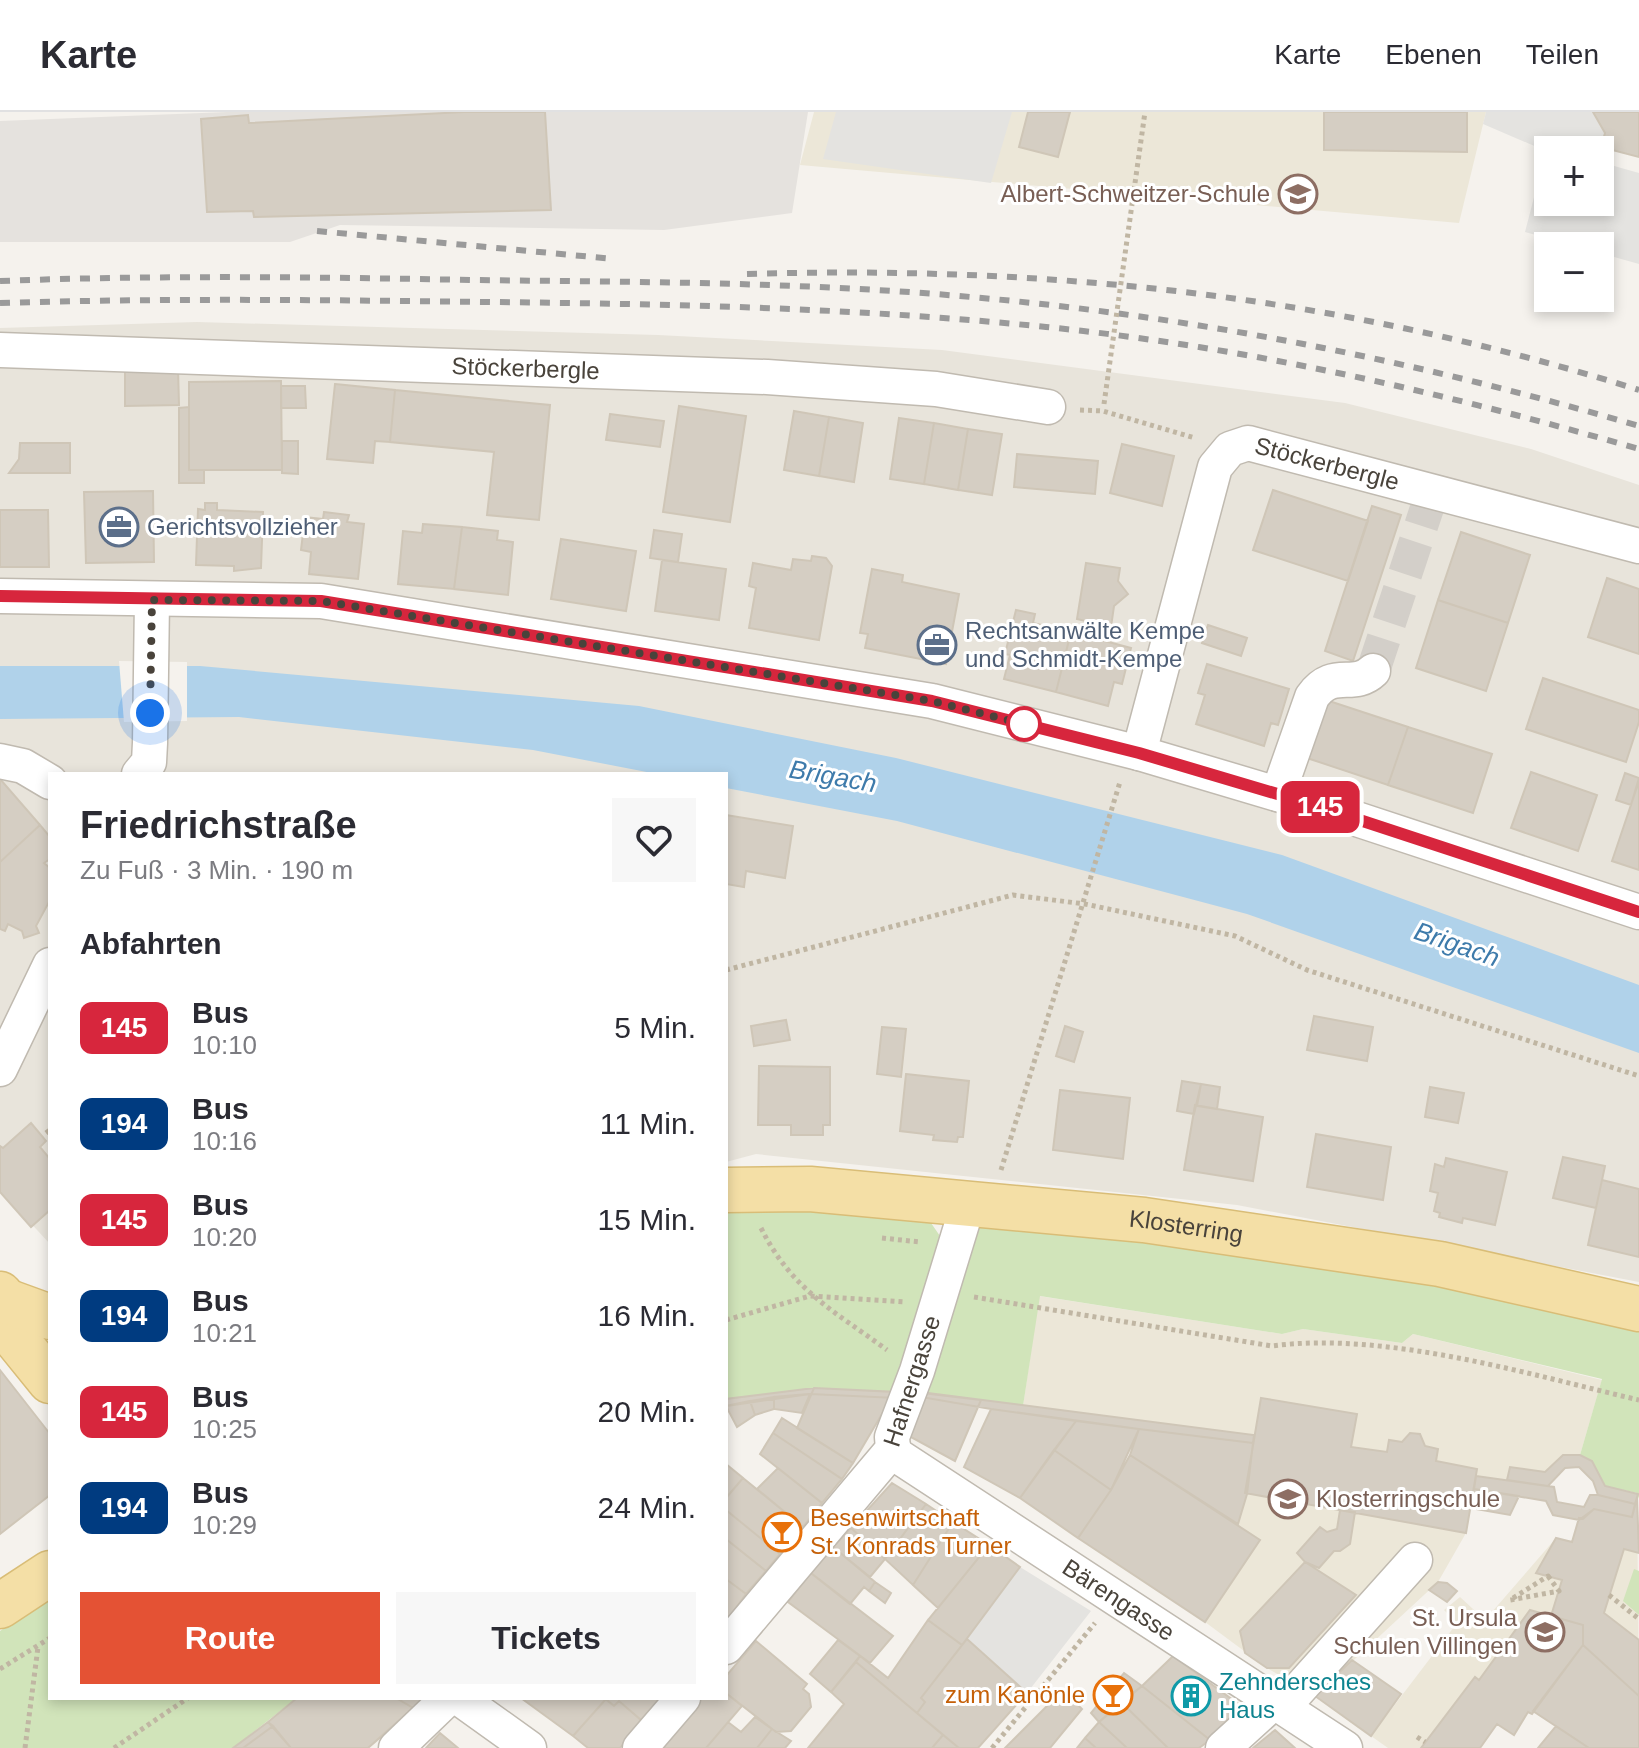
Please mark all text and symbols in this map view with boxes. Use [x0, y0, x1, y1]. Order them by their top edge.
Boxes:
text: Karte [40, 34, 137, 76]
text: Karte [1274, 39, 1341, 70]
text: Ebenen [1385, 39, 1482, 70]
text: Teilen [1526, 39, 1599, 70]
map controls [1534, 136, 1614, 312]
button: + [1534, 136, 1614, 216]
school or university icon: Albert-Schweitzer-Schule [1277, 173, 1319, 215]
place label: Albert-Schweitzer-Schule [1001, 180, 1270, 207]
button: − [1534, 232, 1614, 312]
street label: Stöckerbergle [451, 352, 600, 384]
street label: Stöckerbergle [1252, 431, 1402, 495]
office icon: Gerichtsvollzieher [98, 506, 140, 548]
place label: Gerichtsvollzieher [147, 513, 338, 540]
place label: Rechtsanwälte Kempe und Schmidt-Kempe [965, 617, 1205, 672]
office icon: Rechtsanwälte Kempe und Schmidt-Kempe [916, 624, 958, 666]
your location [130, 693, 170, 733]
unlabelled marker [1007, 707, 1041, 741]
water label: Brigach [787, 754, 879, 798]
line badge: 145 [1274, 781, 1366, 833]
text: 145 [1297, 791, 1343, 822]
button: heart [612, 798, 696, 882]
text: Friedrichstraße [80, 804, 357, 846]
text: Zu Fuß · 3 Min. · 190 m [80, 855, 353, 885]
water label: Brigach [1410, 915, 1504, 973]
text: Abfahrten [80, 927, 222, 960]
text: Bus [192, 996, 249, 1029]
text: 5 Min. [614, 1011, 696, 1044]
text: 145 [101, 1012, 147, 1043]
text: 10:10 [192, 1030, 257, 1060]
text: Bus [192, 1092, 249, 1125]
text: 11 Min. [600, 1107, 696, 1140]
text: 194 [101, 1108, 147, 1139]
text: 10:16 [192, 1126, 257, 1156]
text: Bus [192, 1188, 249, 1221]
text: 15 Min. [598, 1203, 696, 1236]
text: 145 [101, 1204, 147, 1235]
street label: Klosterring [1128, 1205, 1245, 1248]
text: 10:20 [192, 1222, 257, 1252]
text: Bus [192, 1284, 249, 1317]
text: 16 Min. [598, 1299, 696, 1332]
text: 194 [101, 1300, 147, 1331]
street label: Hafnergasse [878, 1312, 945, 1450]
text: 10:21 [192, 1318, 257, 1348]
text: Bus [192, 1380, 249, 1413]
text: 20 Min. [598, 1395, 696, 1428]
text: 145 [101, 1396, 147, 1427]
text: 10:25 [192, 1414, 257, 1444]
text: Bus [192, 1476, 249, 1509]
school or university icon: Klosterringschule [1267, 1478, 1309, 1520]
place label: Klosterringschule [1316, 1485, 1500, 1512]
text: 24 Min. [598, 1491, 696, 1524]
text: 194 [101, 1492, 147, 1523]
place label: Besenwirtschaft St. Konrads Turner [810, 1504, 1011, 1559]
text: 10:29 [192, 1510, 257, 1540]
bar icon: Besenwirtschaft St. Konrads Turner [761, 1511, 803, 1553]
street label: Bärengasse [1058, 1553, 1180, 1646]
button: Route [80, 1592, 380, 1684]
button: Tickets [396, 1592, 696, 1684]
place label: St. Ursula Schulen Villingen [1333, 1604, 1518, 1659]
school or university icon: St. Ursula Schulen Villingen [1524, 1611, 1566, 1653]
place label: Zehndersches Haus [1219, 1668, 1371, 1723]
bar icon: zum Kanönle [1092, 1674, 1134, 1716]
building icon: Zehndersches Haus [1170, 1675, 1212, 1717]
place label: zum Kanönle [945, 1681, 1085, 1708]

